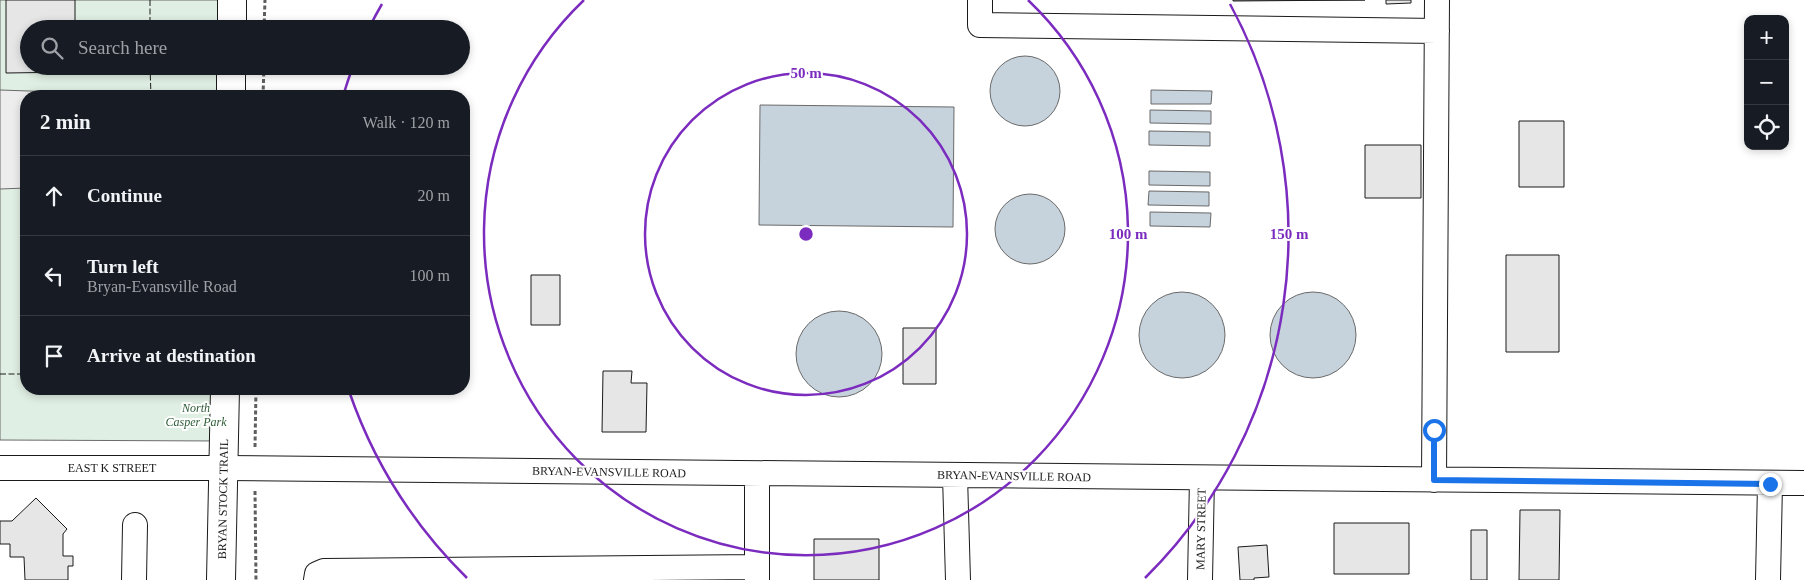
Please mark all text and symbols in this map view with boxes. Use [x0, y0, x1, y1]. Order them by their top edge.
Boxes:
map controls [1744, 15, 1789, 150]
button: + [1744, 15, 1789, 60]
search box [20, 20, 470, 75]
icon: search [38, 34, 66, 62]
text: Search here [78, 37, 167, 58]
button: − [1744, 60, 1789, 105]
text: 50 m [790, 65, 822, 81]
button: locate [1744, 105, 1789, 150]
text: 2 min [40, 110, 91, 134]
text: Walk · 120 m [363, 114, 450, 131]
icon: ahead [40, 182, 68, 210]
text: Continue [87, 185, 162, 206]
text: 20 m [418, 187, 450, 204]
centre of rings [797, 225, 815, 243]
text: 100 m [1109, 226, 1148, 242]
text: 150 m [1270, 226, 1309, 242]
text: Turn left [87, 256, 159, 277]
icon: left [40, 262, 68, 290]
text: 100 m [410, 267, 450, 284]
text: Bryan-Evansville Road [87, 278, 237, 295]
icon: arrive [40, 342, 68, 370]
text: Arrive at destination [87, 345, 256, 366]
park label: North Casper Park [166, 401, 227, 429]
route start [1423, 419, 1446, 442]
street label: BRYAN STOCK TRAIL [215, 439, 231, 559]
street label: EAST K STREET [68, 461, 157, 475]
street label: BRYAN-EVANSVILLE ROAD [532, 464, 687, 480]
street label: BRYAN-EVANSVILLE ROAD [937, 468, 1092, 484]
route end [1759, 473, 1782, 496]
street label: MARY STREET [1193, 487, 1209, 570]

